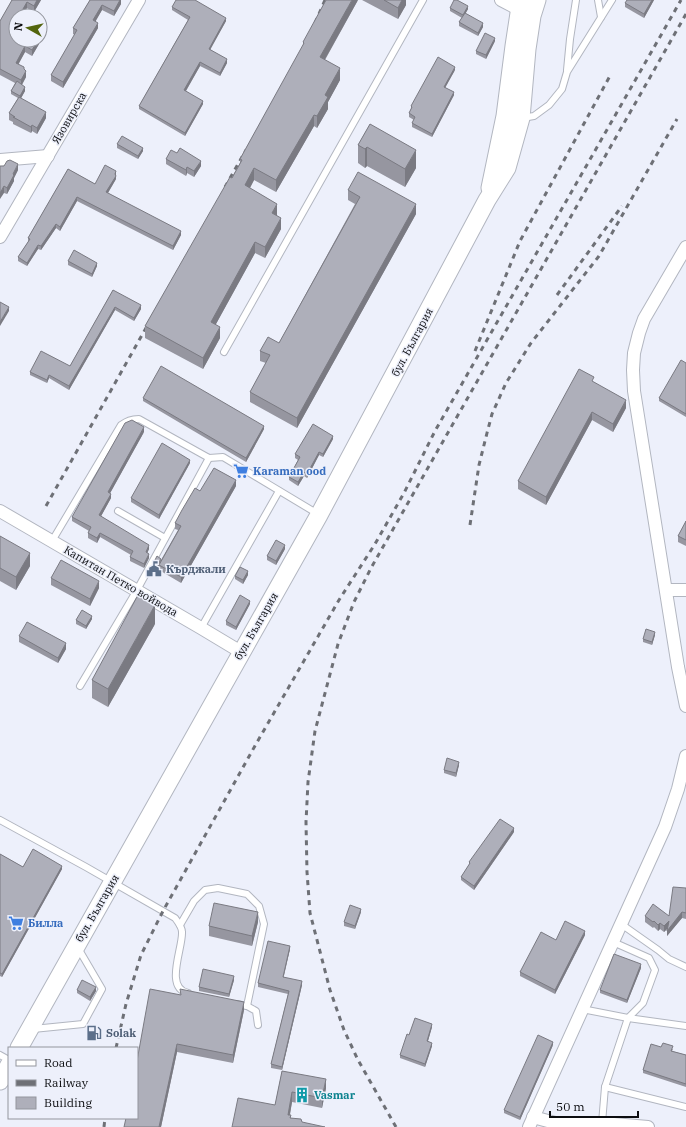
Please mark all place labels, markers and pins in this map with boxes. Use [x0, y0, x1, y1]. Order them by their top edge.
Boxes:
supermarket icon: Karaman ood [232, 462, 250, 480]
place label: Karaman ood [253, 464, 326, 478]
public building icon: Кърджали [145, 560, 163, 578]
place label: Кърджали [166, 562, 226, 576]
supermarket icon: Билла [7, 914, 25, 932]
place label: Билла [28, 916, 63, 930]
fuel station icon: Solak [85, 1024, 103, 1042]
place label: Solak [106, 1026, 136, 1040]
building icon: Vasmar [293, 1086, 311, 1104]
place label: Vasmar [314, 1088, 356, 1102]

